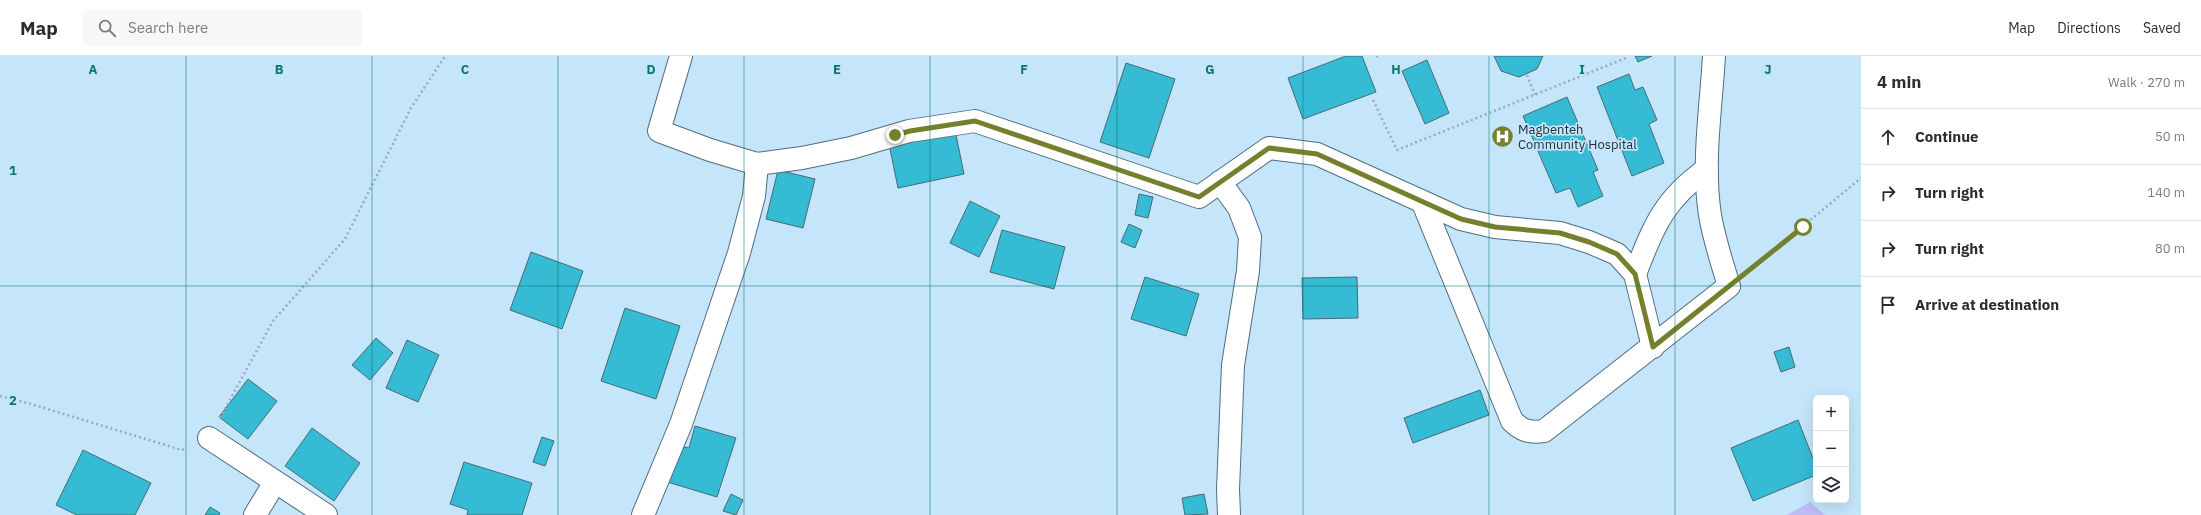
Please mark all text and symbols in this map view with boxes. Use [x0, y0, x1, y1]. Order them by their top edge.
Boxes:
search box [82, 10, 362, 46]
text: Map [20, 16, 58, 40]
icon: search [96, 17, 118, 39]
text: Search here [128, 18, 208, 37]
text: Map [2008, 19, 2035, 37]
text: Directions [2057, 19, 2121, 37]
text: Saved [2143, 19, 2181, 37]
text: A [89, 61, 98, 78]
text: B [275, 61, 284, 78]
text: C [461, 61, 470, 78]
text: D [646, 61, 656, 78]
text: E [833, 61, 841, 78]
text: F [1020, 61, 1028, 78]
text: G [1205, 61, 1215, 78]
text: H [1391, 61, 1401, 78]
text: I [1579, 61, 1585, 78]
text: J [1764, 61, 1772, 78]
text: 4 min [1877, 71, 1921, 93]
text: Walk · 270 m [2108, 74, 2185, 91]
place label: Magbenteh Community Hospital [1518, 121, 1637, 153]
hospital icon: Magbenteh Community Hospital [1490, 123, 1516, 149]
route end [886, 126, 904, 144]
icon: ahead [1877, 126, 1899, 148]
text: Continue [1915, 127, 1979, 146]
text: 50 m [2155, 128, 2185, 145]
text: 1 [9, 162, 17, 179]
icon: right [1877, 182, 1899, 204]
text: Turn right [1915, 183, 1984, 202]
text: 140 m [2147, 184, 2185, 201]
route start [1794, 218, 1812, 236]
icon: right [1877, 238, 1899, 260]
text: Turn right [1915, 239, 1984, 258]
text: 80 m [2155, 240, 2185, 257]
icon: arrive [1877, 294, 1899, 316]
text: Arrive at destination [1915, 295, 2059, 314]
text: 2 [9, 392, 17, 409]
map controls [1813, 395, 1849, 503]
button: + [1813, 395, 1849, 431]
button: − [1813, 431, 1849, 467]
button: layers [1813, 467, 1849, 503]

